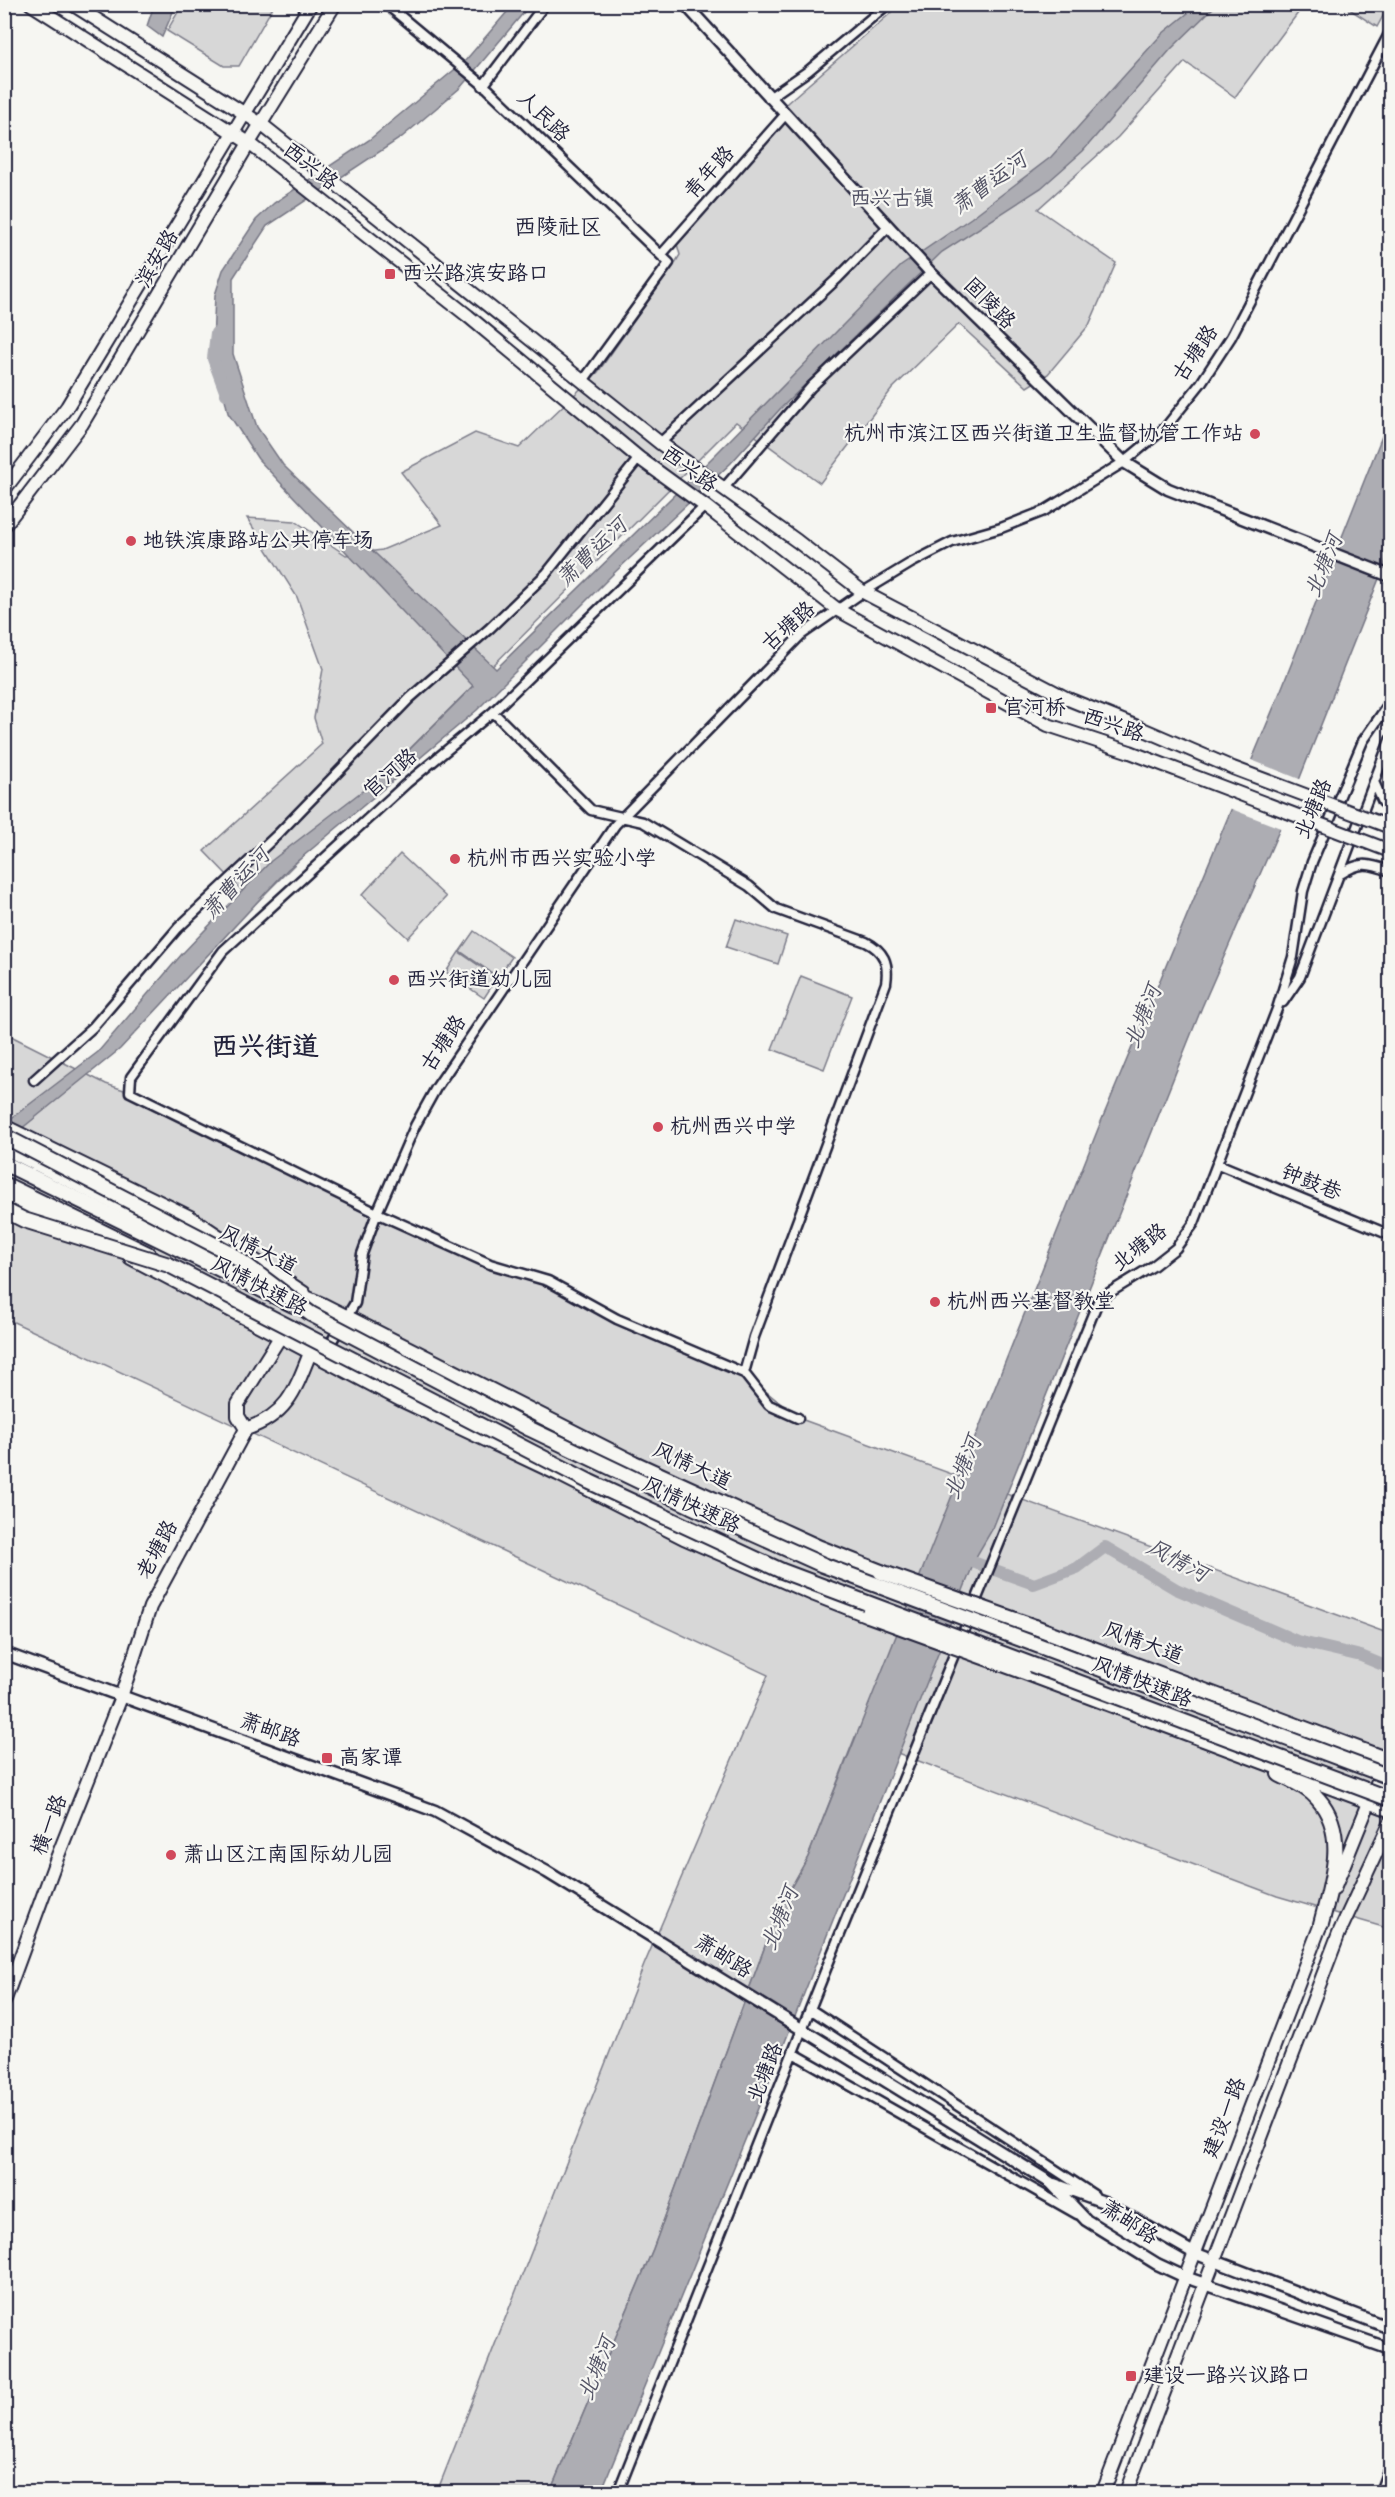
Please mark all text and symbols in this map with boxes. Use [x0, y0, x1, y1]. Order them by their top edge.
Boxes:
street label: 人民路 [509, 83, 577, 151]
street label: 西兴路 [275, 135, 345, 199]
street label: 青年路 [677, 139, 743, 207]
water label: 萧曹运河 [944, 142, 1038, 224]
park label: 西兴古镇 [850, 183, 934, 216]
district label: 西陵社区 [514, 211, 602, 246]
street label: 滨安路 [128, 223, 188, 295]
place label: 西兴路滨安路口 [402, 258, 549, 291]
marker: 西兴路滨安路口 [383, 267, 397, 281]
street label: 固陵路 [955, 270, 1023, 338]
street label: 古塘路 [1165, 319, 1227, 389]
place label: 杭州市滨江区西兴街道卫生监督协管工作站 [844, 418, 1243, 451]
marker: 杭州市滨江区西兴街道卫生监督协管工作站 [1248, 427, 1262, 441]
street label: 西兴路 [654, 438, 724, 502]
water label: 萧曹运河 [549, 508, 639, 596]
place label: 地铁滨康路站公共停车场 [143, 525, 374, 558]
water label: 北塘河 [1296, 526, 1355, 603]
marker: 地铁滨康路站公共停车场 [124, 534, 138, 548]
street label: 古塘路 [754, 594, 824, 660]
place label: 官河桥 [1003, 692, 1066, 725]
street label: 西兴路 [1078, 700, 1148, 752]
marker: 官河桥 [984, 701, 998, 715]
street label: 官河路 [356, 741, 426, 807]
street label: 北塘路 [1287, 774, 1341, 844]
water label: 萧曹运河 [194, 838, 282, 928]
place label: 杭州市西兴实验小学 [467, 843, 656, 876]
marker: 杭州市西兴实验小学 [448, 852, 462, 866]
place label: 西兴街道幼儿园 [406, 964, 553, 997]
marker: 西兴街道幼儿园 [387, 973, 401, 987]
water label: 北塘河 [1115, 977, 1174, 1054]
street label: 古塘路 [413, 1009, 475, 1079]
district label: 西兴街道 [211, 1026, 319, 1069]
place label: 杭州西兴中学 [670, 1111, 796, 1144]
marker: 杭州西兴中学 [651, 1120, 665, 1134]
street label: 钟鼓巷 [1276, 1156, 1346, 1210]
street label: 北塘路 [1105, 1216, 1175, 1280]
street label: 风情大道 [213, 1217, 303, 1285]
street label: 风情快速路 [205, 1248, 313, 1326]
place label: 杭州西兴基督教堂 [947, 1286, 1115, 1319]
marker: 杭州西兴基督教堂 [928, 1295, 942, 1309]
water label: 北塘河 [935, 1428, 994, 1505]
street label: 风情大道 [647, 1434, 737, 1500]
street label: 风情快速路 [636, 1469, 746, 1543]
street label: 老塘路 [129, 1514, 187, 1586]
water label: 风情河 [1140, 1531, 1217, 1594]
street label: 风情大道 [1098, 1614, 1188, 1674]
street label: 风情快速路 [1087, 1649, 1197, 1717]
street label: 萧邮路 [235, 1705, 305, 1757]
place label: 高家谭 [339, 1742, 402, 1775]
marker: 高家谭 [320, 1751, 334, 1765]
street label: 横一路 [23, 1790, 77, 1860]
place label: 萧山区江南国际幼儿园 [183, 1839, 393, 1872]
marker: 萧山区江南国际幼儿园 [164, 1848, 178, 1862]
water label: 北塘河 [752, 1879, 811, 1956]
street label: 萧邮路 [688, 1926, 758, 1988]
street label: 北塘路 [739, 2038, 793, 2108]
street label: 建设一路 [1195, 2073, 1255, 2163]
street label: 萧邮路 [1094, 2192, 1164, 2254]
water label: 北塘河 [569, 2329, 628, 2406]
place label: 建设一路兴议路口 [1143, 2360, 1311, 2393]
marker: 建设一路兴议路口 [1124, 2369, 1138, 2383]

